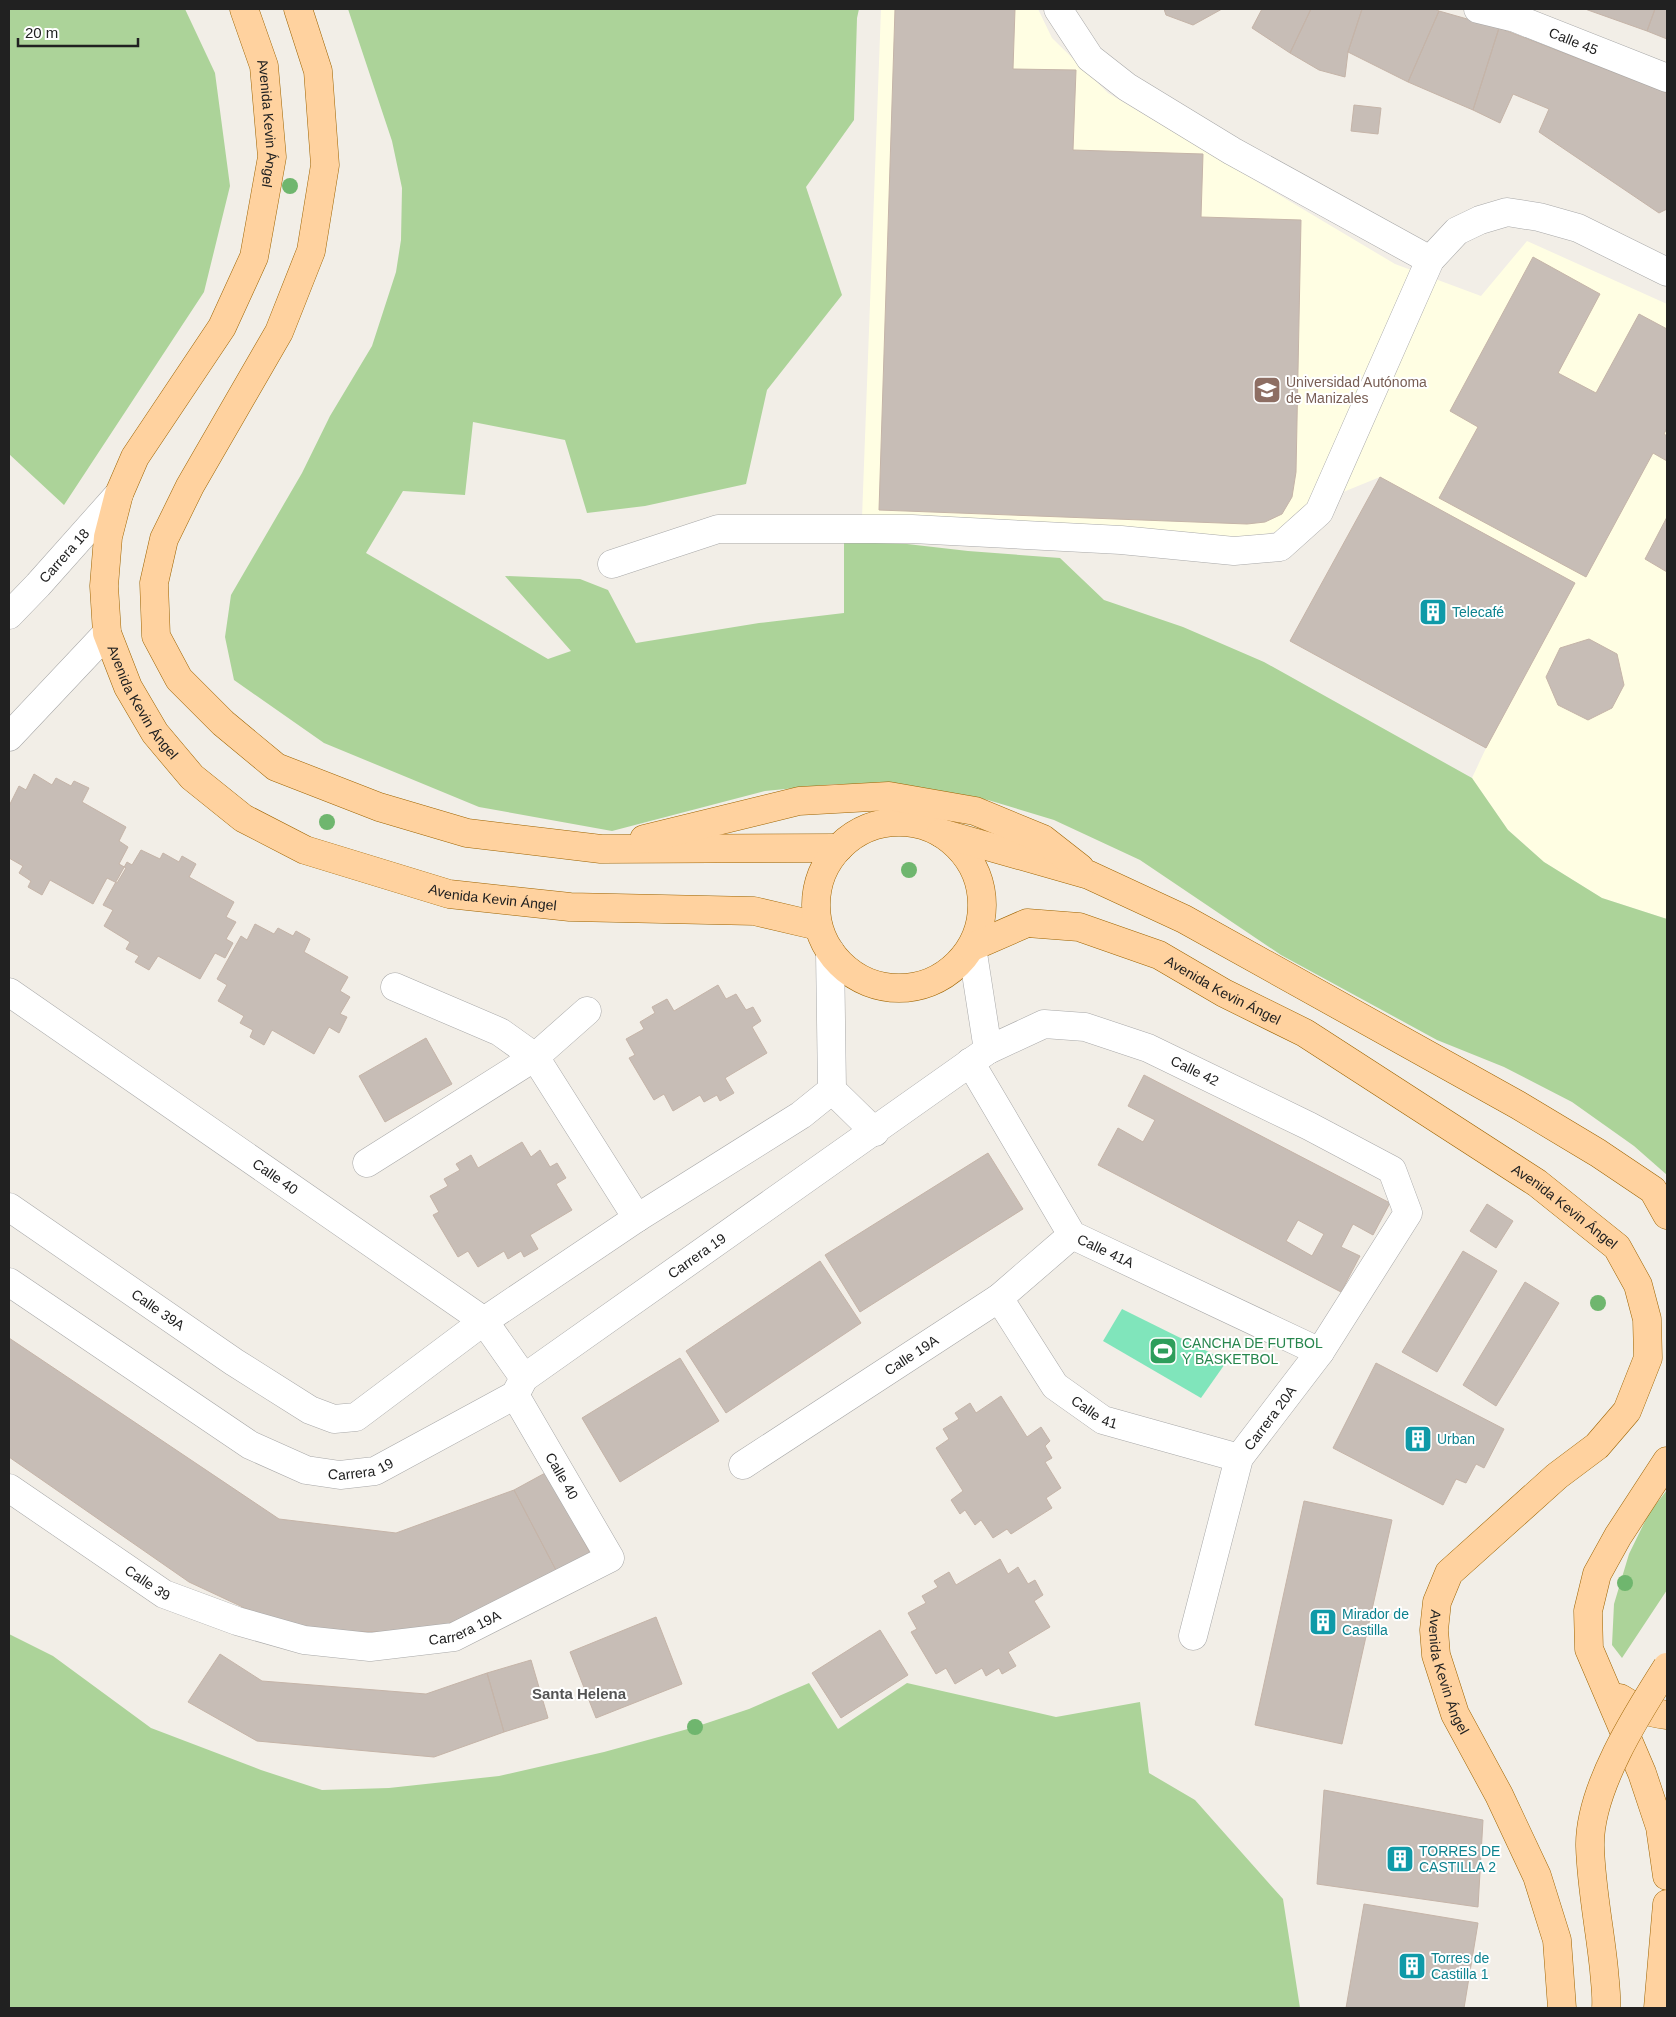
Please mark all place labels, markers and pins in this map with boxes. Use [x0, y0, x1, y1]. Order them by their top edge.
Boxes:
place label: Universidad Autónoma de Manizales [1286, 374, 1427, 406]
school or university icon: Universidad Autónoma de Manizales [1252, 375, 1282, 405]
building icon: Telecafé [1418, 597, 1448, 627]
place label: Telecafé [1452, 604, 1504, 620]
place label: CANCHA DE FUTBOL Y BASKETBOL [1182, 1335, 1323, 1367]
sports icon: CANCHA DE FUTBOL Y BASKETBOL [1148, 1336, 1178, 1366]
building icon: Urban [1403, 1424, 1433, 1454]
place label: Urban [1437, 1431, 1475, 1447]
place label: Mirador de Castilla [1342, 1606, 1409, 1638]
building icon: Mirador de Castilla [1308, 1607, 1338, 1637]
place label: TORRES DE CASTILLA 2 [1419, 1843, 1500, 1875]
building icon: TORRES DE CASTILLA 2 [1385, 1844, 1415, 1874]
place label: Torres de Castilla 1 [1431, 1950, 1490, 1982]
building icon: Torres de Castilla 1 [1397, 1951, 1427, 1981]

